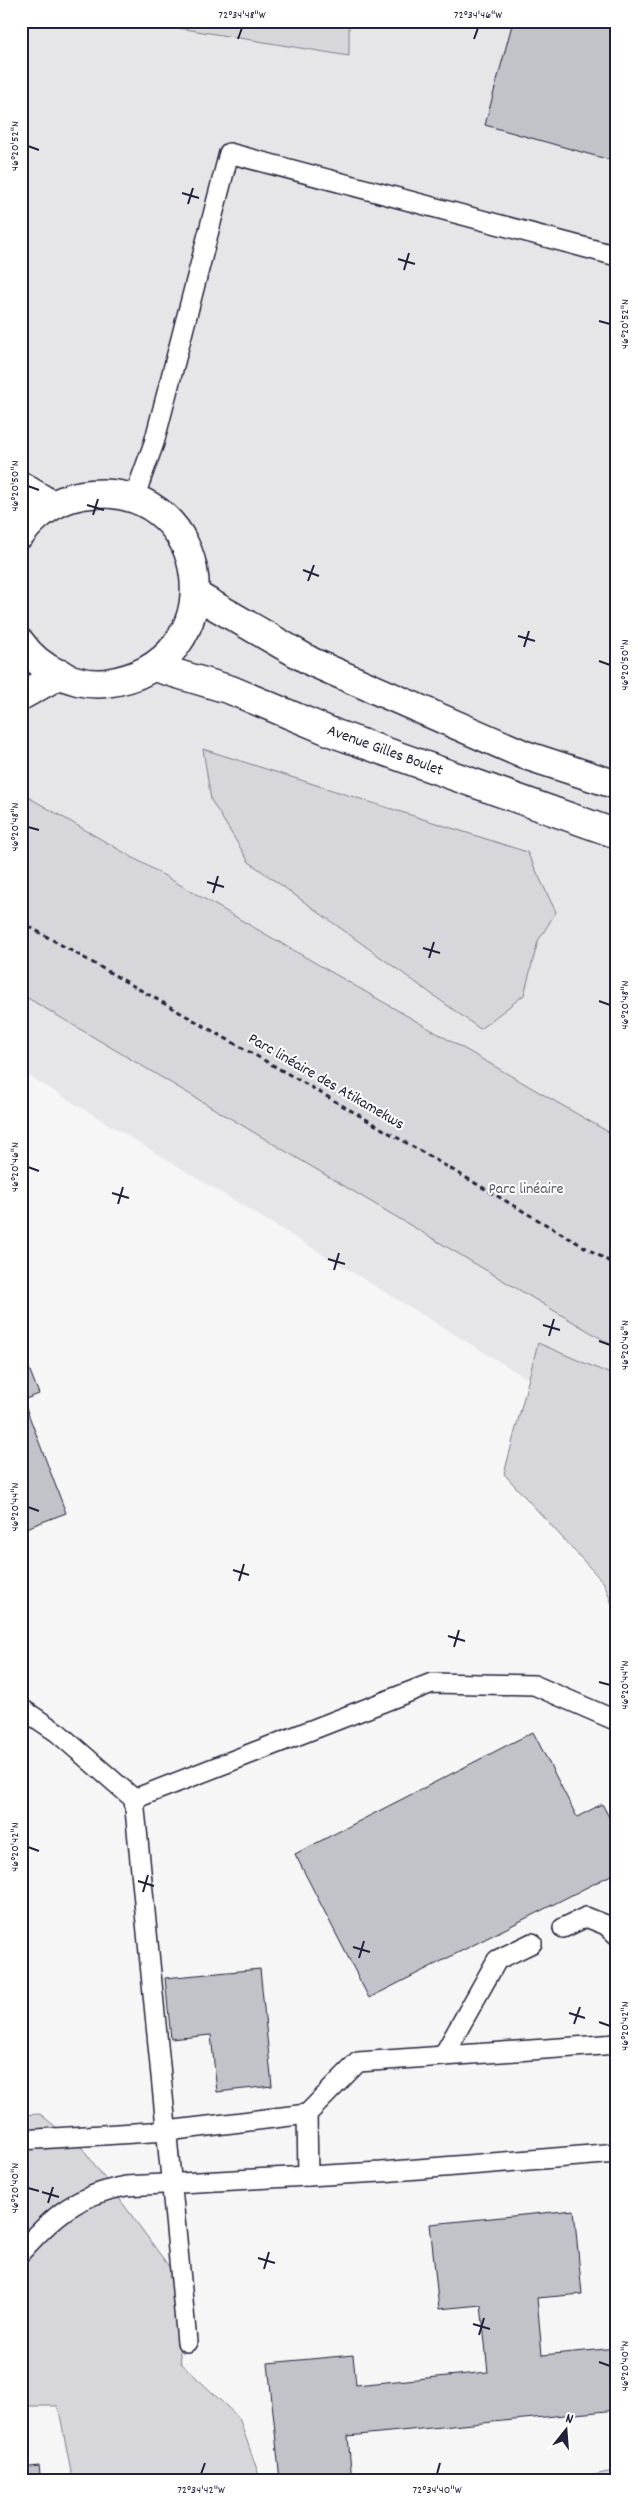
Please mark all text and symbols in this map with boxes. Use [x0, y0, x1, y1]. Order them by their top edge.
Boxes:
text: 72°34'48"W [218, 7, 266, 24]
text: 72°34'46"W [454, 7, 502, 24]
text: 46°20'52"N [7, 121, 24, 171]
text: 46°20'52"N [617, 299, 634, 349]
text: 46°20'50"N [7, 460, 24, 512]
text: 46°20'50"N [617, 639, 634, 691]
street label: Avenue Gilles Boulet [324, 719, 446, 783]
text: 46°20'48"N [7, 803, 24, 851]
text: 46°20'48"N [617, 981, 634, 1029]
street label: Parc linéaire des Atikamekws [244, 1028, 409, 1136]
text: 46°20'46"N [7, 1142, 24, 1192]
park label: Parc linéaire [488, 1178, 564, 1201]
text: 46°20'46"N [617, 1320, 634, 1370]
text: 46°20'44"N [7, 1482, 24, 1532]
text: 46°20'44"N [617, 1660, 634, 1710]
text: 46°20'42"N [7, 1822, 24, 1872]
text: 46°20'42"N [617, 2001, 634, 2051]
text: 46°20'40"N [7, 2163, 24, 2213]
text: 46°20'40"N [617, 2341, 634, 2391]
north arrow [540, 2404, 590, 2454]
text: N [563, 2409, 576, 2430]
text: 72°34'42"W [177, 2482, 225, 2499]
text: 72°34'40"W [412, 2482, 462, 2499]

